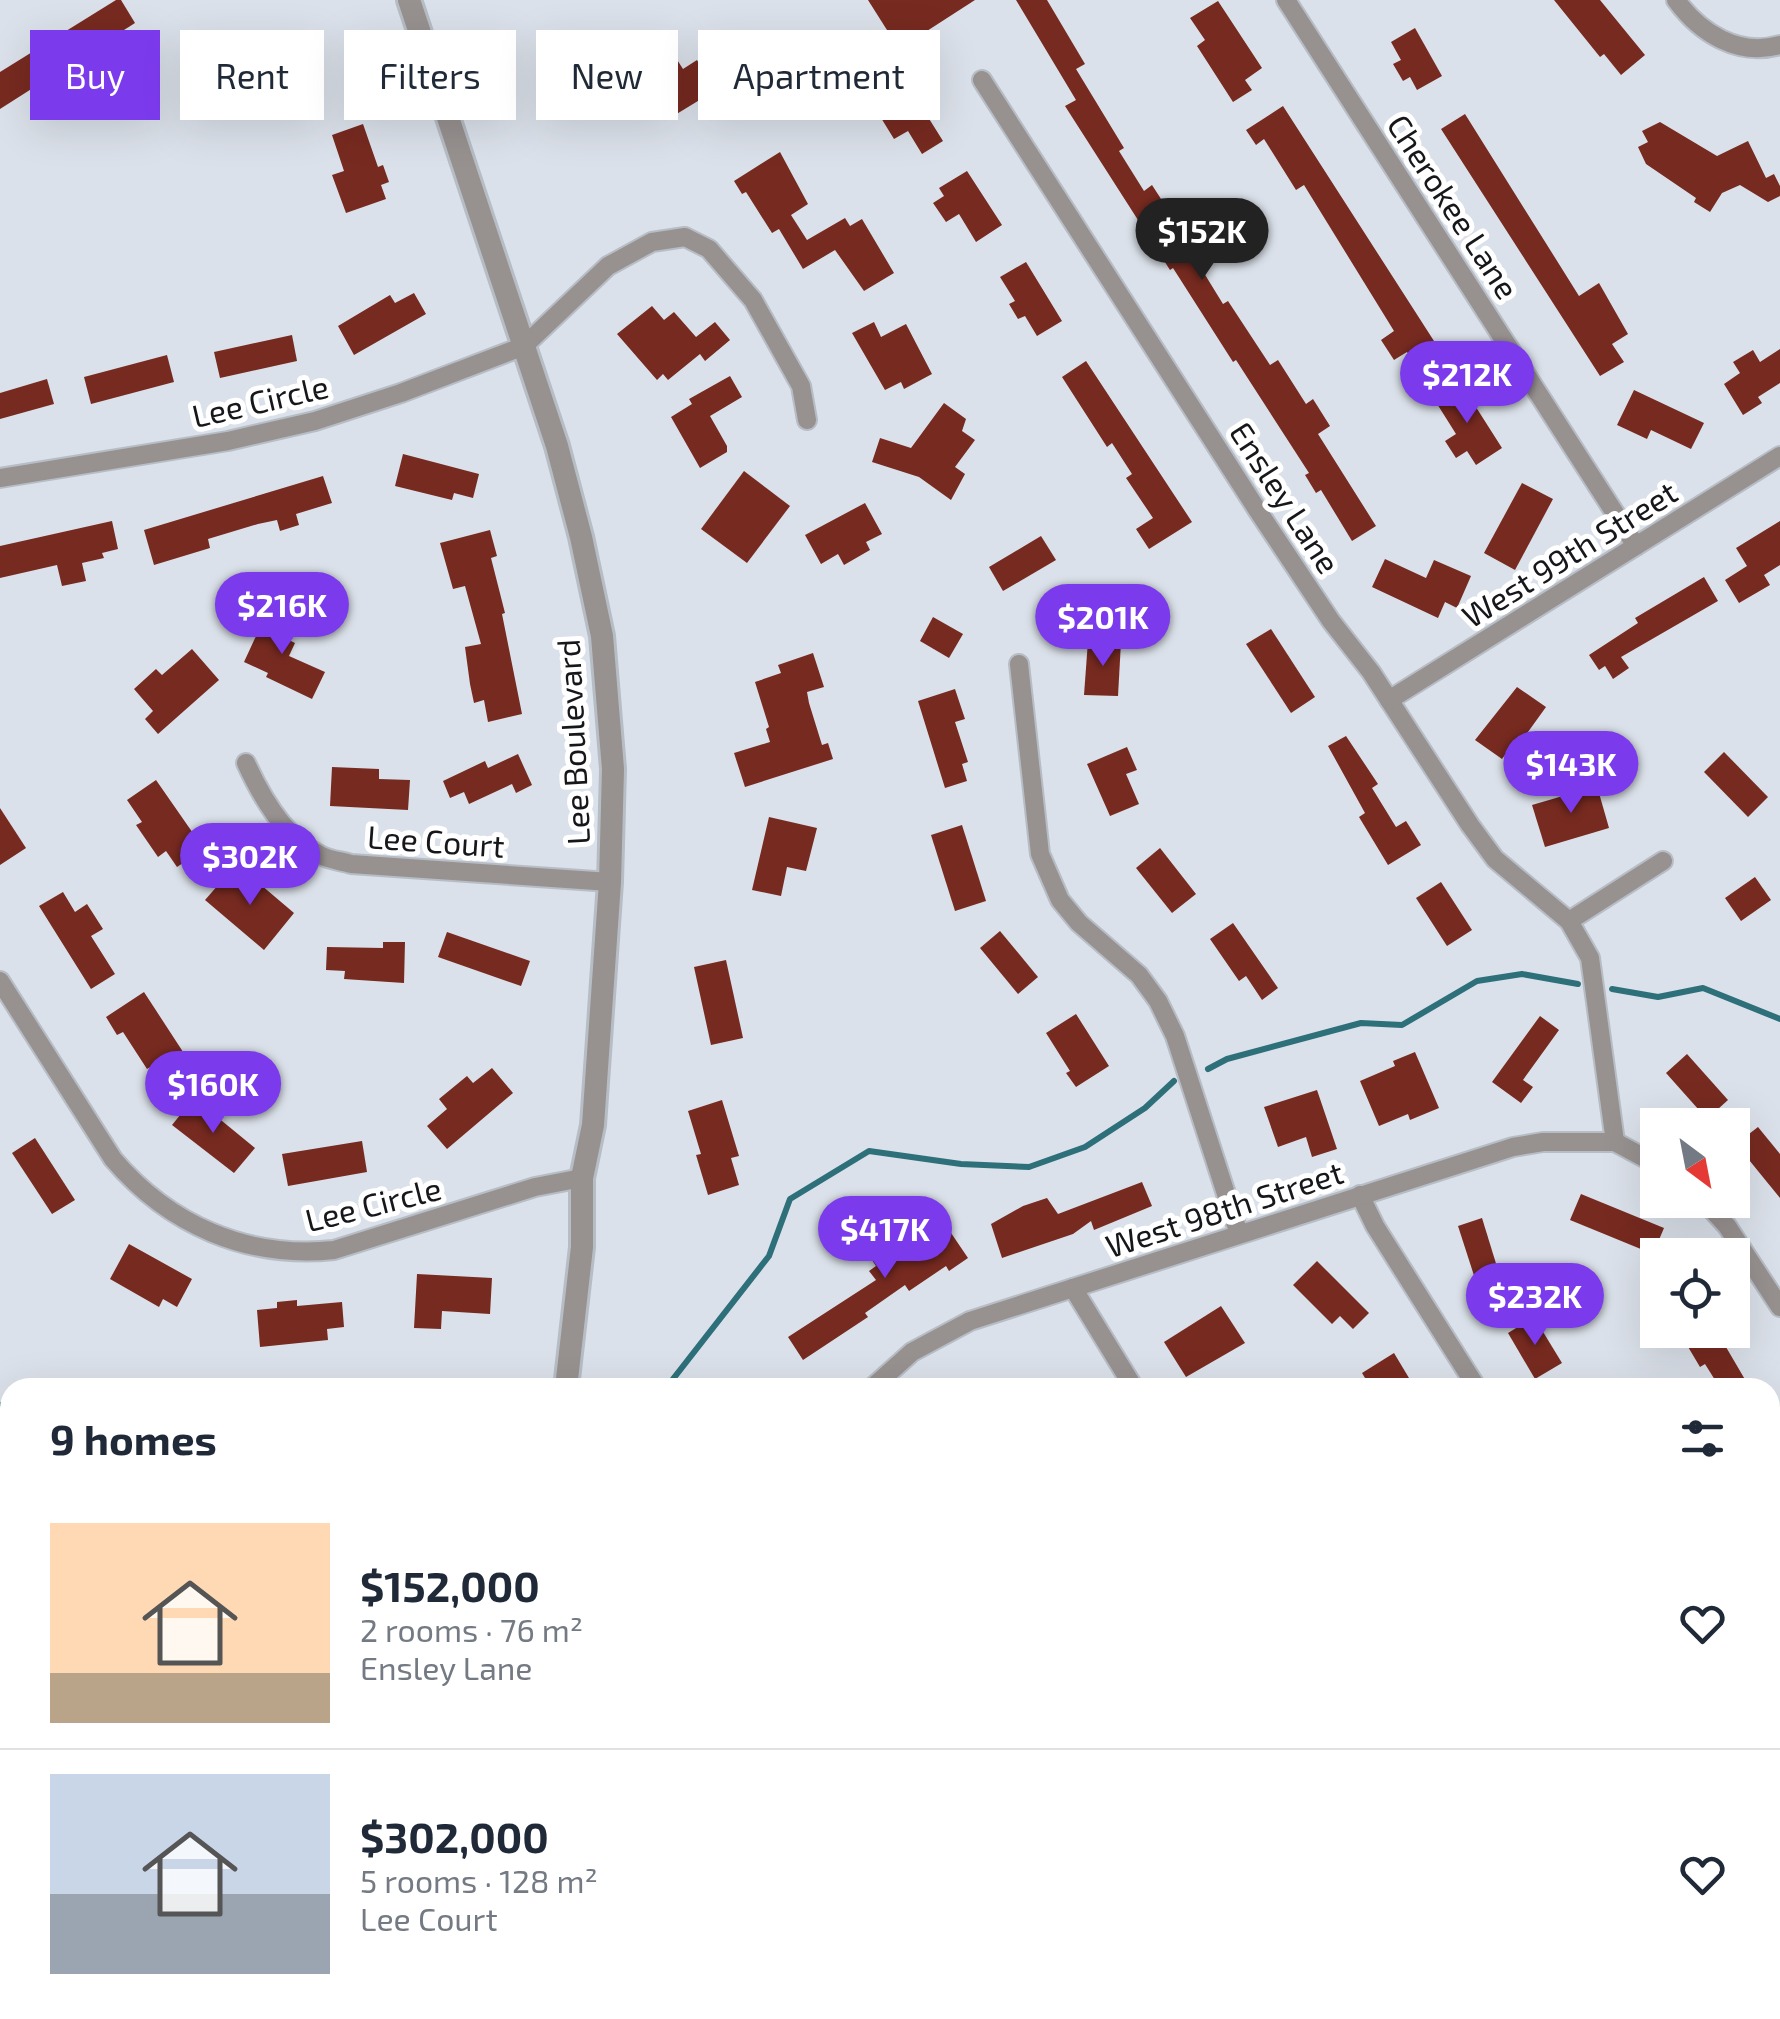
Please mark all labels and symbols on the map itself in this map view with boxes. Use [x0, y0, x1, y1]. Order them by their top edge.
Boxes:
street label: Cherokee Lane [1380, 107, 1528, 305]
pin: $152K [1132, 198, 1272, 283]
pin: $212K [1397, 341, 1537, 426]
street label: Lee Circle [188, 366, 332, 434]
street label: Ensley Lane [1223, 414, 1349, 580]
street label: West 99th Street [1455, 472, 1683, 634]
pin: $216K [212, 572, 352, 657]
pin: $201K [1033, 584, 1173, 669]
street label: Lee Boulevard [548, 638, 596, 846]
pin: $143K [1501, 731, 1641, 816]
street label: Lee Court [366, 816, 506, 864]
pin: $302K [180, 823, 320, 908]
pin: $160K [143, 1051, 283, 1136]
north arrow [1640, 1108, 1750, 1218]
street label: West 98th Street [1101, 1152, 1347, 1264]
street label: Lee Circle [301, 1168, 445, 1238]
pin: $417K [815, 1196, 955, 1281]
pin: $232K [1465, 1263, 1605, 1348]

